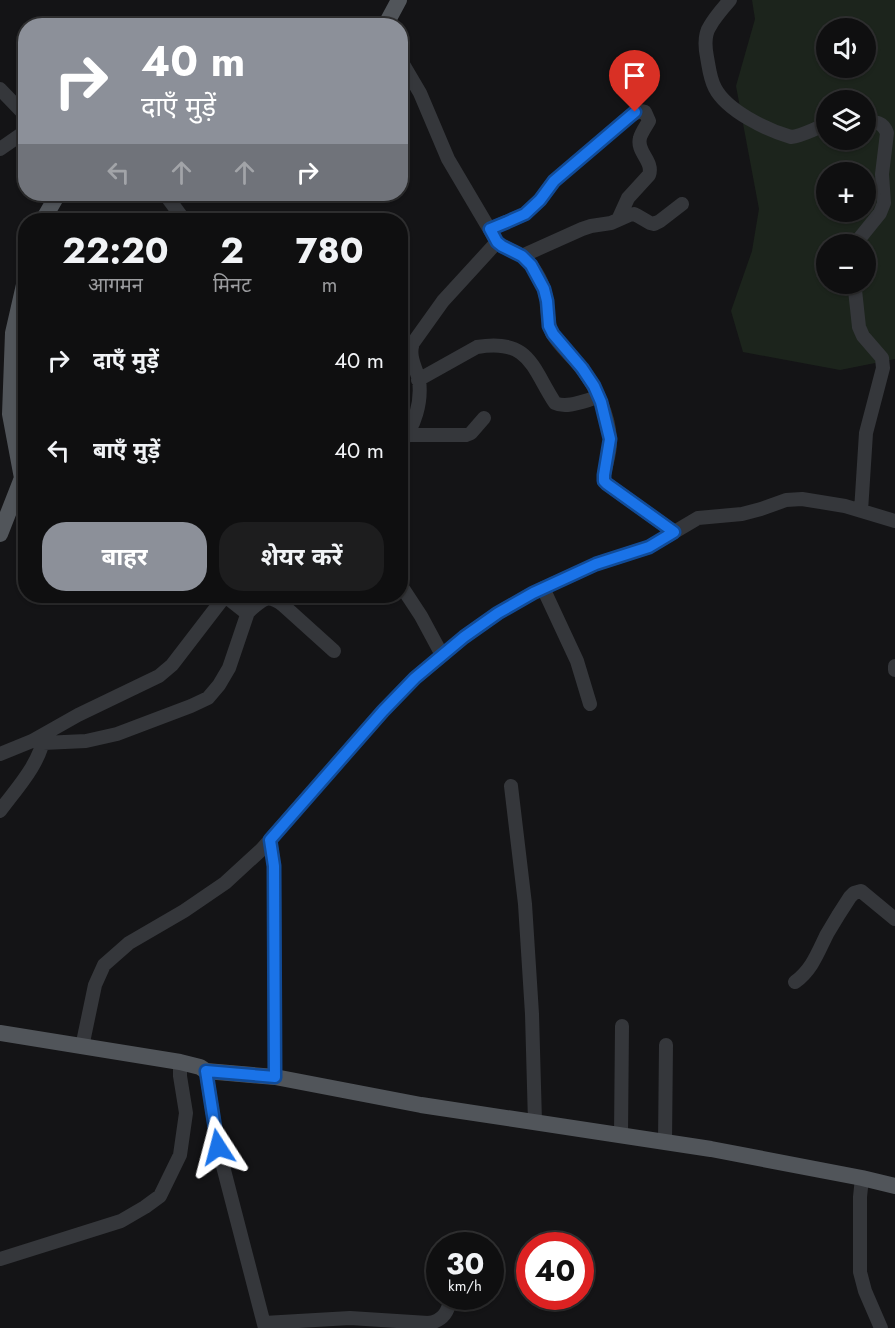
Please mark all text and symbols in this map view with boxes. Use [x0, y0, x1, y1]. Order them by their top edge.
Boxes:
map controls [816, 18, 876, 294]
button: sound [816, 18, 876, 78]
text: 40 m [141, 31, 245, 92]
icon: right [42, 42, 120, 120]
pin [609, 50, 660, 112]
icon: arrive [618, 59, 651, 92]
text: दाएँ मुड़ें [141, 87, 216, 126]
button: layers [816, 90, 876, 150]
icon: left [102, 156, 135, 189]
icon: ahead [165, 156, 198, 189]
icon: ahead [228, 156, 261, 189]
icon: right [291, 156, 324, 189]
button: + [816, 162, 876, 222]
text: 22:20 [62, 224, 169, 276]
text: 2 [220, 224, 244, 276]
text: 780 [296, 224, 364, 276]
button: − [816, 234, 876, 294]
text: आगमन [88, 271, 143, 300]
text: मिनट [213, 271, 251, 300]
text: m [322, 271, 337, 300]
icon: right [42, 344, 75, 377]
text: दाएँ मुड़ें [93, 344, 159, 376]
text: 40 m [334, 344, 384, 376]
icon: left [42, 434, 75, 467]
text: बाएँ मुड़ें [93, 434, 160, 466]
text: 40 m [334, 434, 384, 466]
button: बाहर [42, 522, 207, 591]
button: शेयर करें [219, 522, 384, 591]
position arrow [186, 1115, 250, 1179]
speed limit sign: 40 [516, 1232, 594, 1310]
text: 30 [446, 1242, 484, 1285]
text: km/h [448, 1275, 482, 1297]

